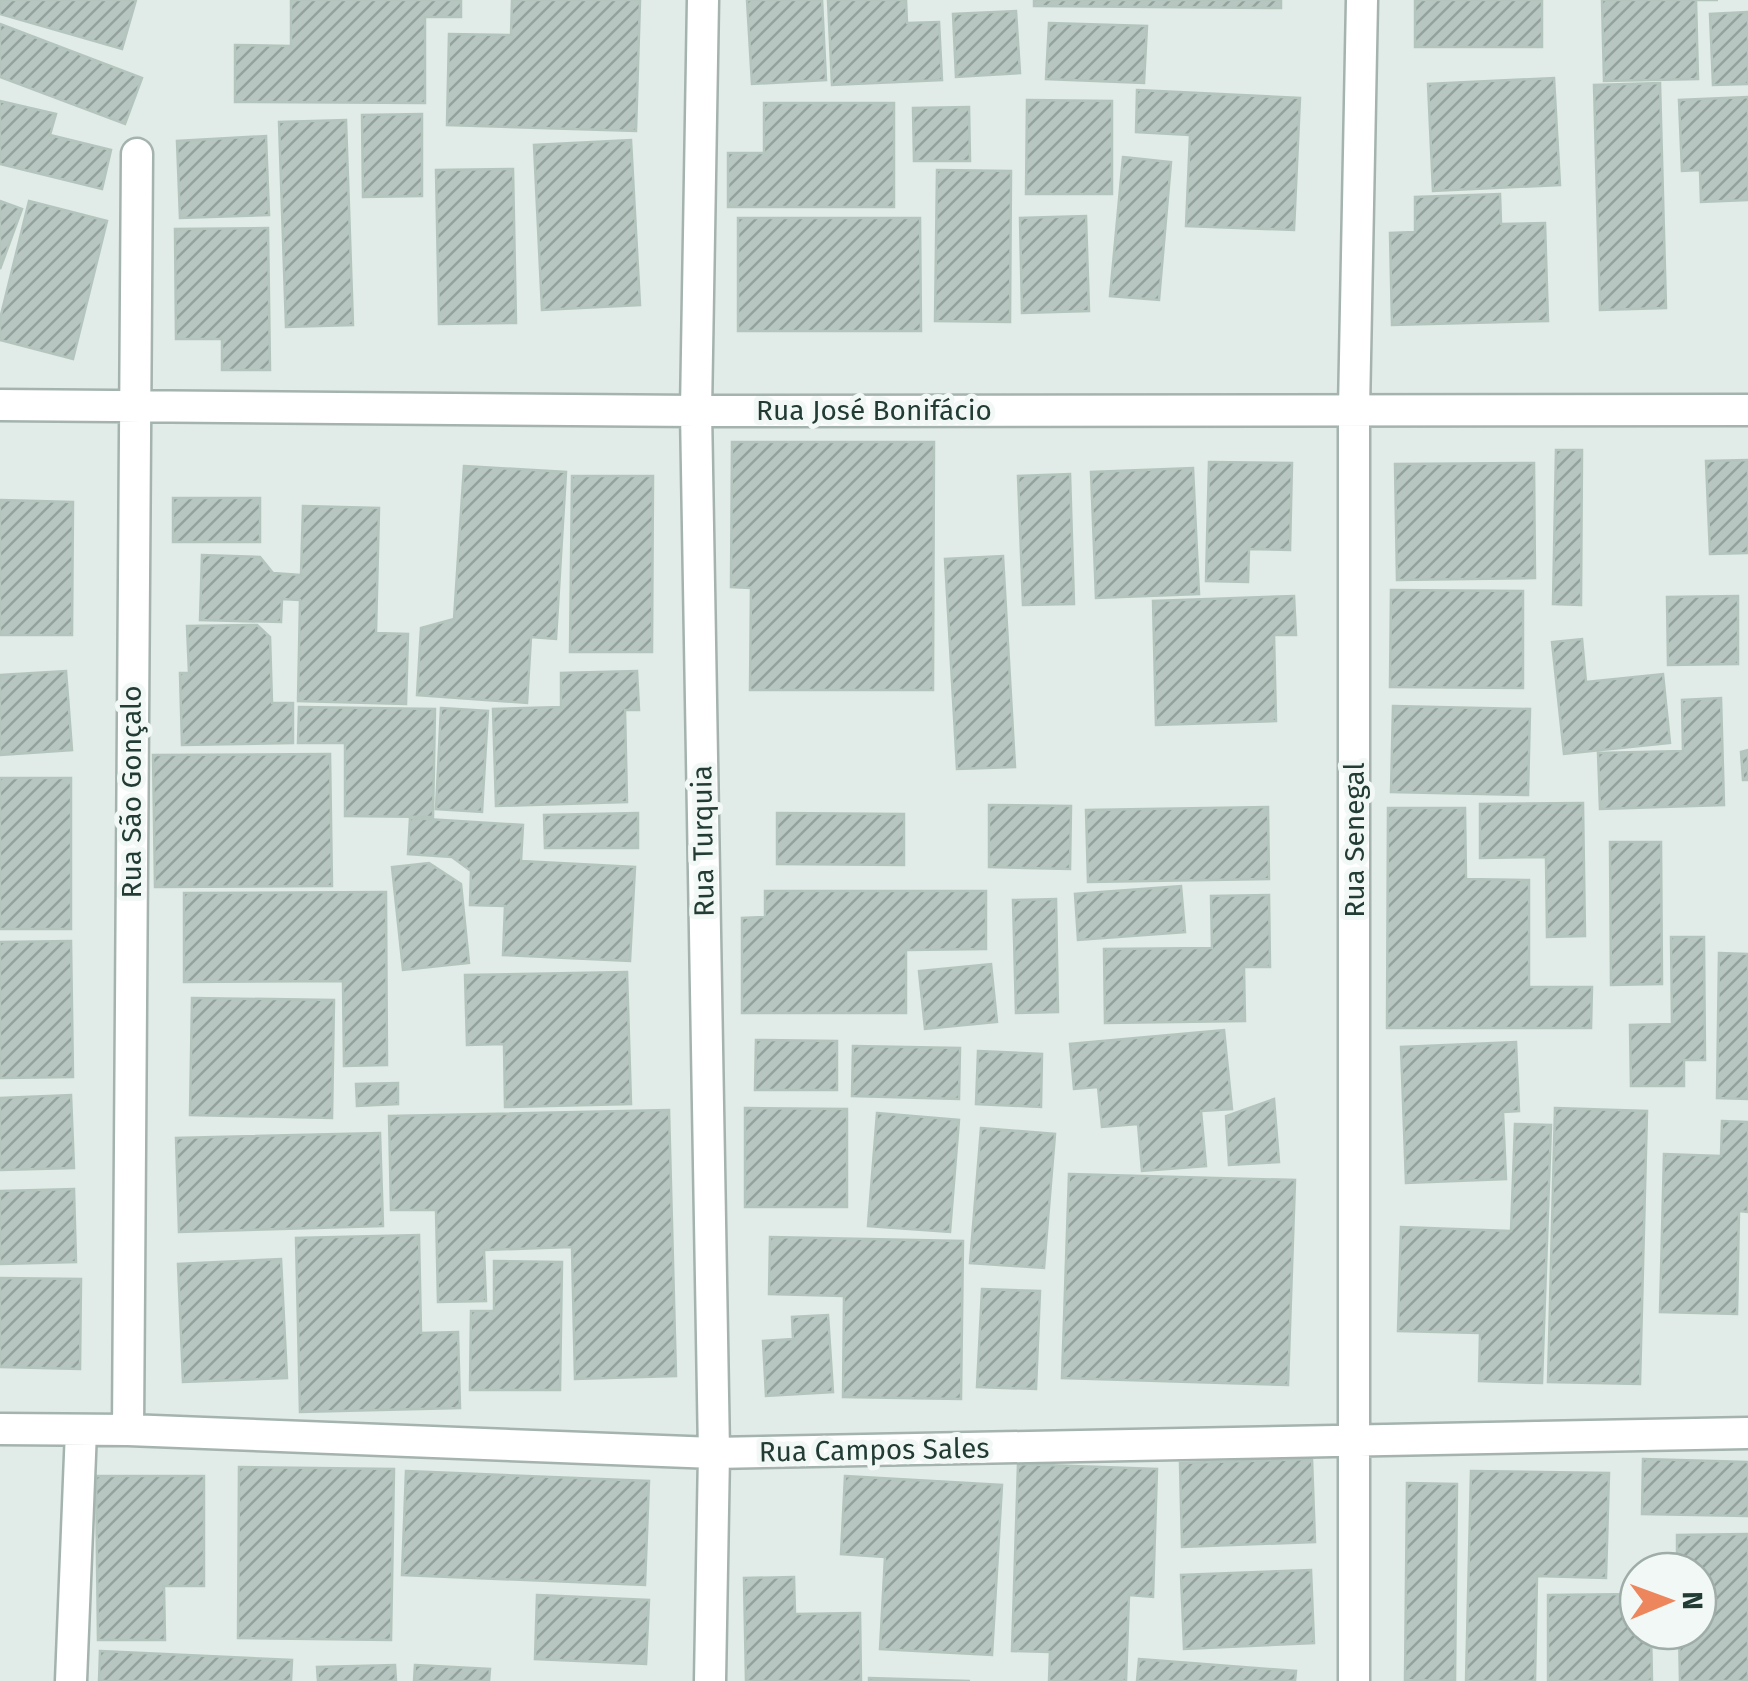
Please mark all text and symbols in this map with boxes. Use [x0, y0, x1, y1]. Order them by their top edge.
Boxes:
street label: Rua José Bonifácio [756, 394, 992, 427]
street label: Rua São Gonçalo [115, 685, 148, 899]
street label: Rua Senegal [1338, 762, 1371, 918]
street label: Rua Turquia [685, 765, 721, 917]
street label: Rua Campos Sales [758, 1431, 990, 1469]
north arrow [1618, 1551, 1718, 1651]
text: N [1676, 1591, 1709, 1610]

